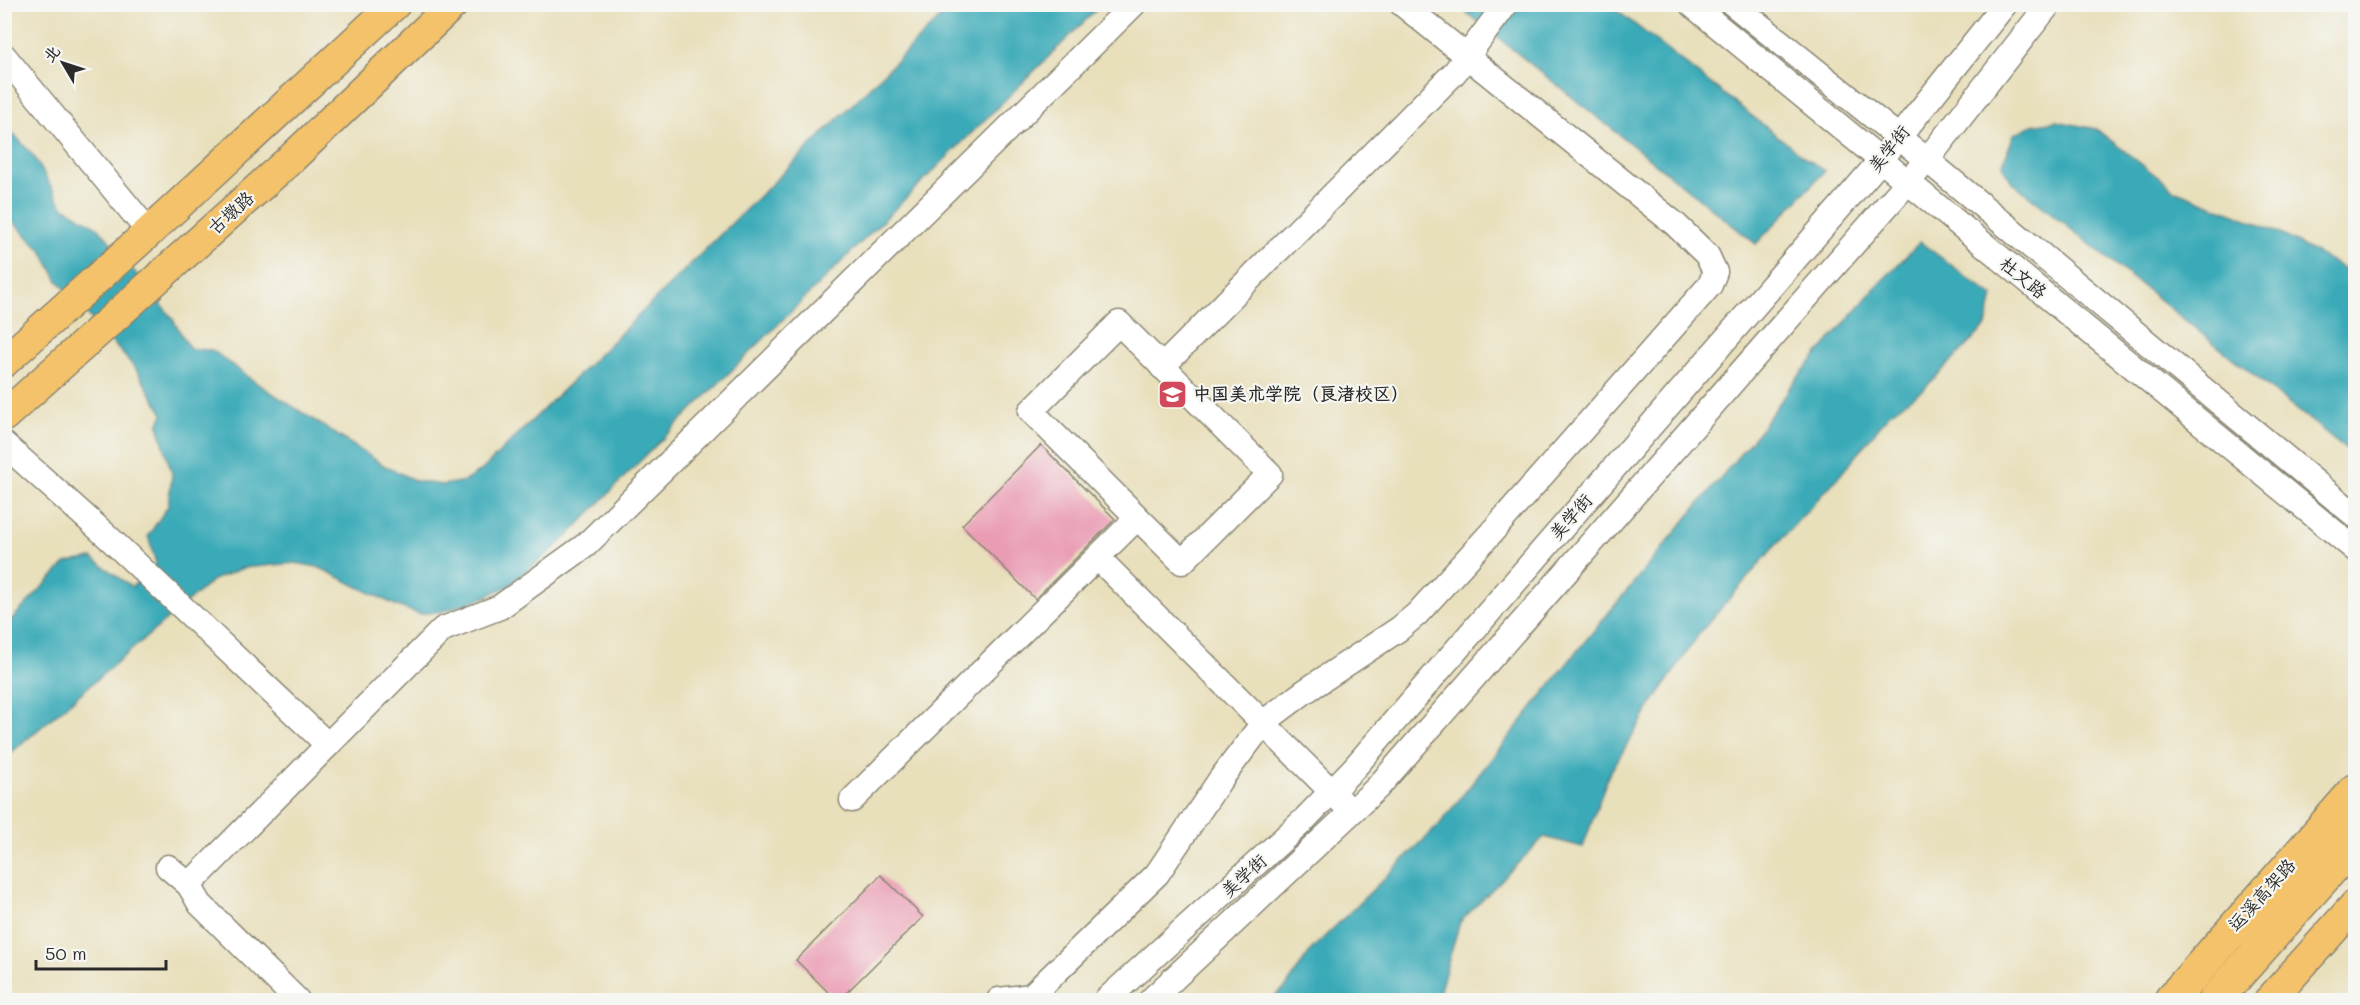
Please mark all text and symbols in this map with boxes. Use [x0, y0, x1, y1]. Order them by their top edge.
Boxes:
north arrow [33, 33, 93, 93]
text: 北 [38, 40, 64, 66]
street label: 美学街 [1862, 120, 1915, 177]
street label: 古墩路 [202, 185, 258, 239]
street label: 杜文路 [1995, 251, 2052, 304]
school or university icon: 中国美术学院（良渚校区） [1156, 378, 1188, 410]
place label: 中国美术学院（良渚校区） [1193, 381, 1409, 405]
street label: 美学街 [1543, 488, 1597, 545]
street label: 美学街 [1215, 848, 1271, 902]
street label: 运溪高架路 [2222, 853, 2300, 936]
scale bar [36, 933, 166, 971]
text: 50 m [45, 941, 87, 965]

